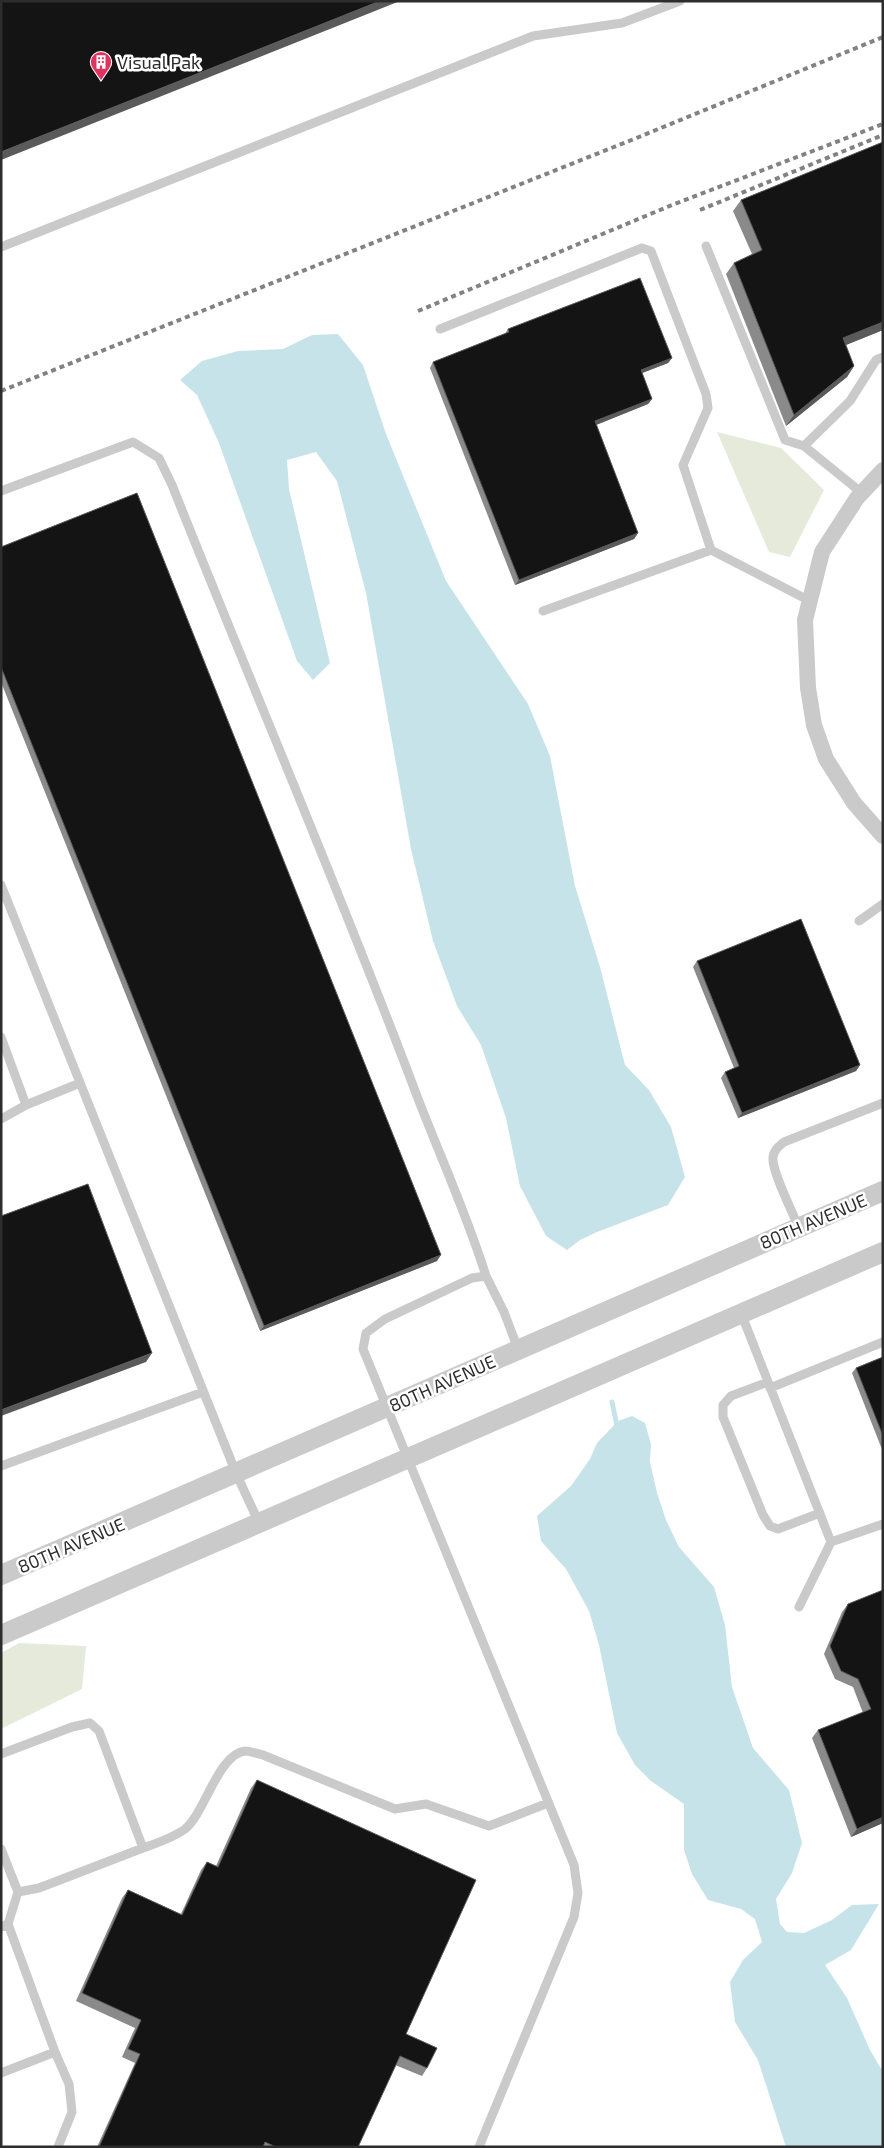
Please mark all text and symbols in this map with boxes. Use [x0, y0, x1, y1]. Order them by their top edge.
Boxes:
building icon: Visual Pak [89, 50, 113, 81]
place label: Visual Pak [117, 51, 200, 73]
street label: 80TH AVENUE [756, 1189, 870, 1253]
street label: 80TH AVENUE [385, 1350, 499, 1416]
street label: 80TH AVENUE [14, 1513, 128, 1577]

